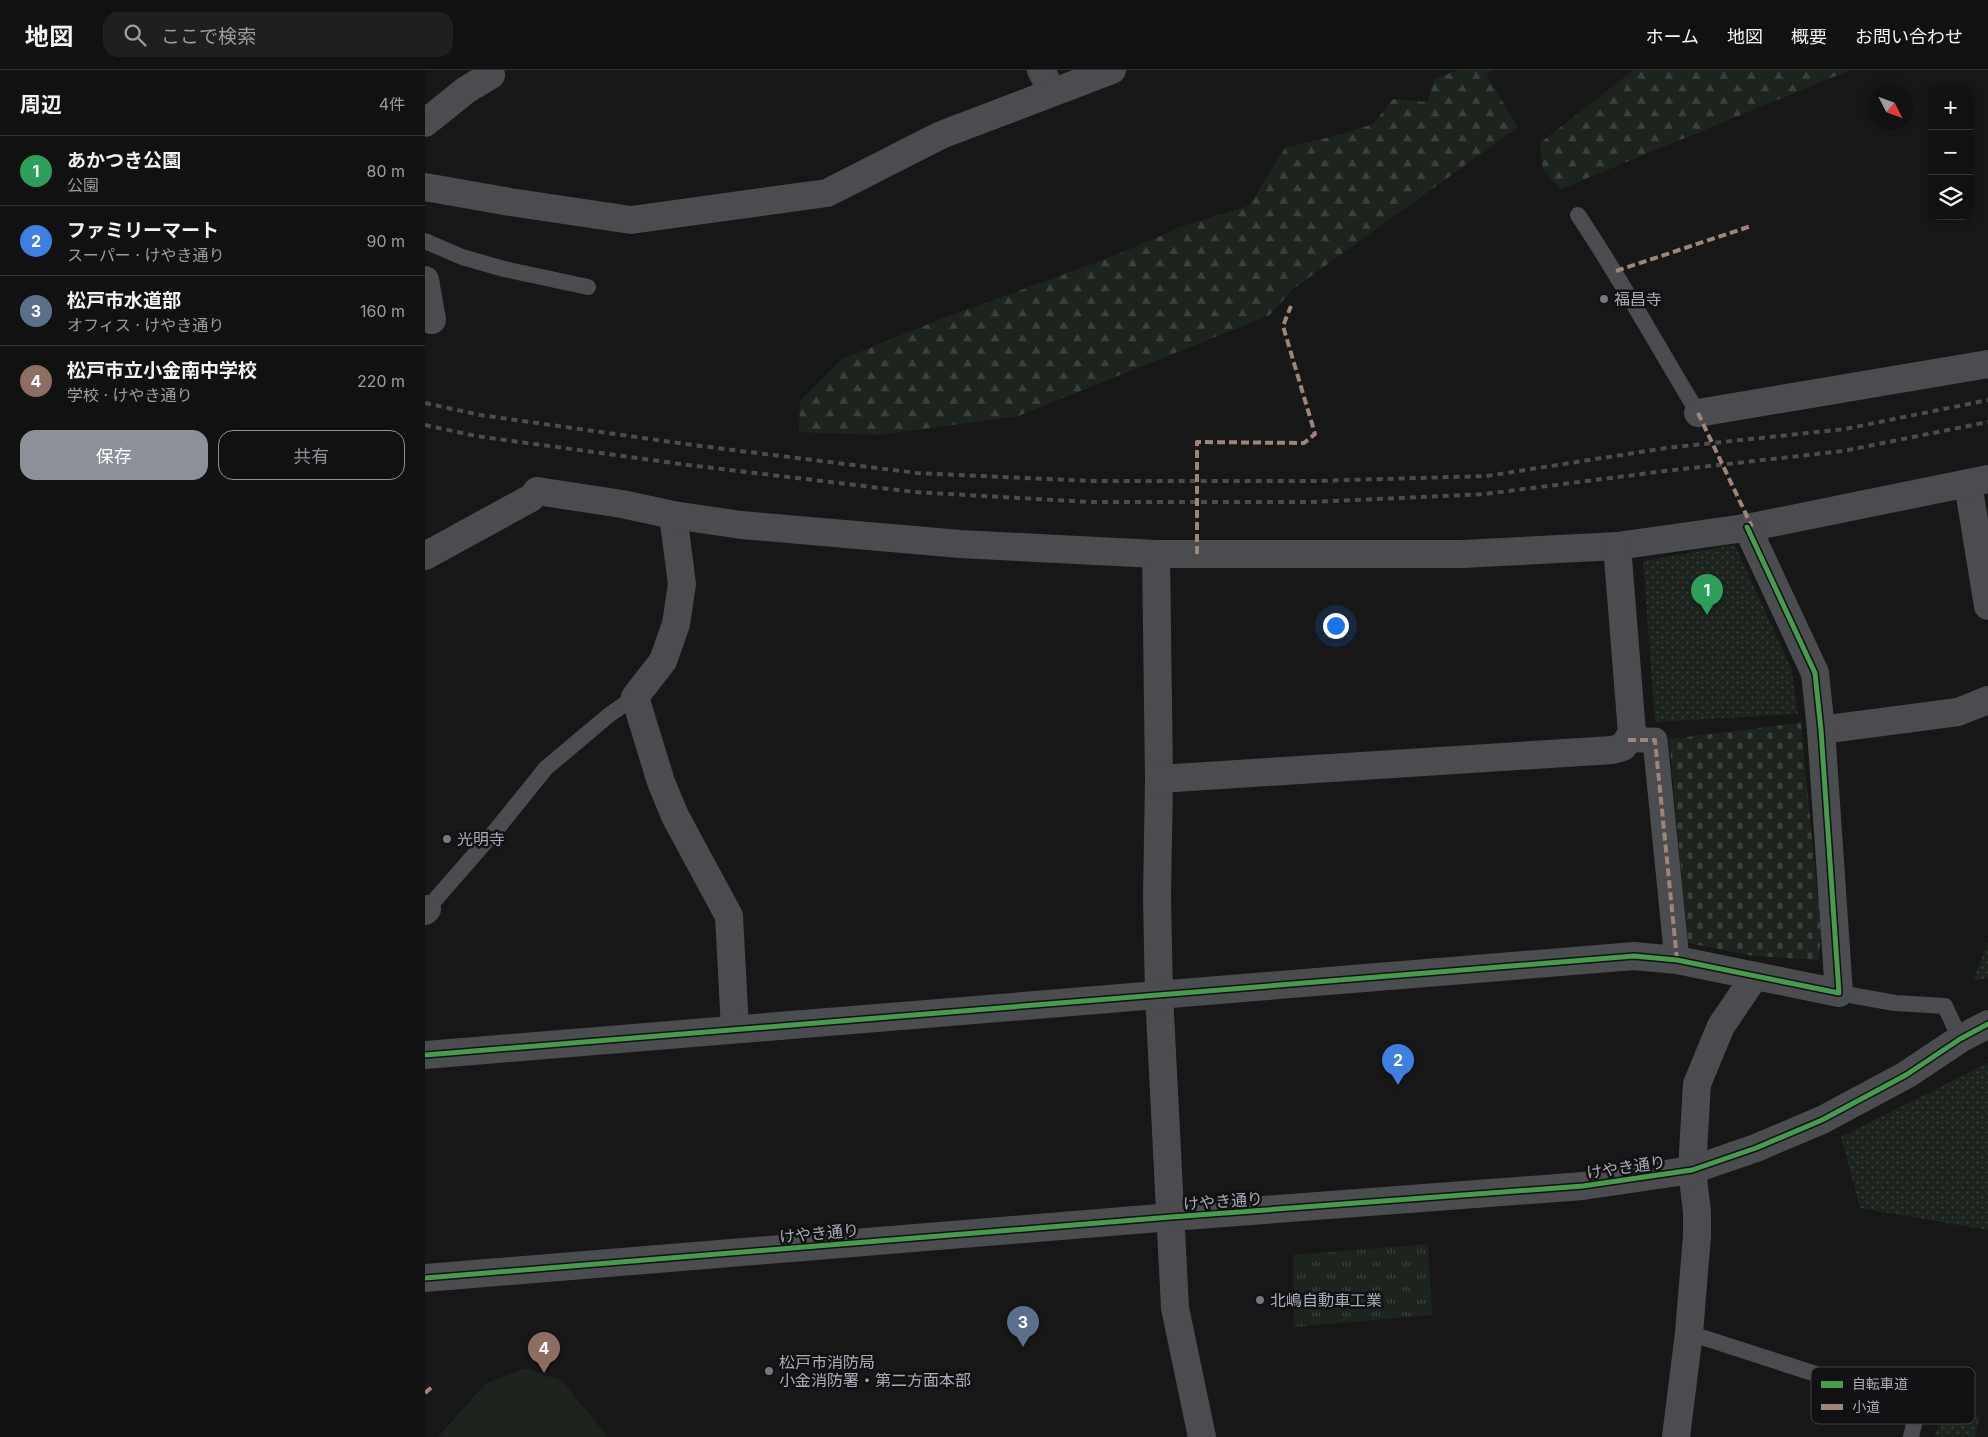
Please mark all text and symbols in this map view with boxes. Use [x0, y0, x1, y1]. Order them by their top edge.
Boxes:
search box [103, 12, 453, 57]
icon: search [121, 21, 149, 49]
text: 地図 [25, 22, 73, 51]
text: ここで検索 [161, 25, 256, 48]
text: ホーム [1646, 26, 1699, 47]
text: 地図 [1727, 26, 1763, 47]
text: 概要 [1791, 26, 1827, 47]
text: お問い合わせ [1855, 26, 1963, 47]
north arrow [1868, 85, 1913, 130]
map controls [1928, 85, 1973, 220]
button: + [1928, 85, 1973, 130]
text: 周辺 [20, 92, 62, 117]
text: 4件 [379, 94, 405, 114]
button: − [1928, 130, 1973, 175]
text: あかつき公園 [67, 149, 181, 172]
text: 1 [33, 161, 39, 181]
text: 80 m [366, 161, 405, 181]
text: 公園 [67, 175, 99, 195]
button: layers [1928, 175, 1973, 220]
text: ファミリーマート [67, 219, 219, 242]
text: 2 [31, 231, 41, 251]
text: 90 m [366, 231, 405, 251]
text: スーパー · けやき通り [67, 245, 224, 265]
text: 松戸市水道部 [67, 289, 181, 312]
place label: 福昌寺 [1614, 289, 1662, 309]
marker: 福昌寺 [1598, 293, 1610, 305]
text: 3 [31, 301, 41, 321]
text: 160 m [360, 301, 405, 321]
text: オフィス · けやき通り [67, 315, 224, 335]
text: 松戸市立小金南中学校 [67, 359, 257, 382]
text: 4 [31, 371, 41, 391]
text: 220 m [357, 371, 405, 391]
text: 学校 · けやき通り [67, 385, 193, 405]
button: 保存 [20, 430, 208, 480]
button: 共有 [218, 430, 405, 480]
pin: 1 [1691, 574, 1723, 615]
your location [1323, 613, 1349, 639]
place label: 光明寺 [457, 829, 505, 849]
marker: 光明寺 [441, 833, 453, 845]
pin: 2 [1382, 1044, 1414, 1085]
street label: けやき通り [1585, 1152, 1667, 1182]
street label: けやき通り [1182, 1188, 1264, 1214]
street label: けやき通り [778, 1220, 860, 1246]
place label: 北嶋自動車工業 [1270, 1290, 1382, 1310]
marker: 北嶋自動車工業 [1254, 1294, 1266, 1306]
pin: 3 [1007, 1306, 1039, 1347]
pin: 4 [528, 1332, 560, 1373]
place label: 松戸市消防局 小金消防署・第二方面本部 [779, 1352, 971, 1390]
marker: 松戸市消防局 小金消防署・第二方面本部 [763, 1365, 775, 1377]
legend [1811, 1367, 1975, 1424]
text: 自転車道 [1852, 1375, 1908, 1392]
text: 小道 [1852, 1398, 1880, 1415]

